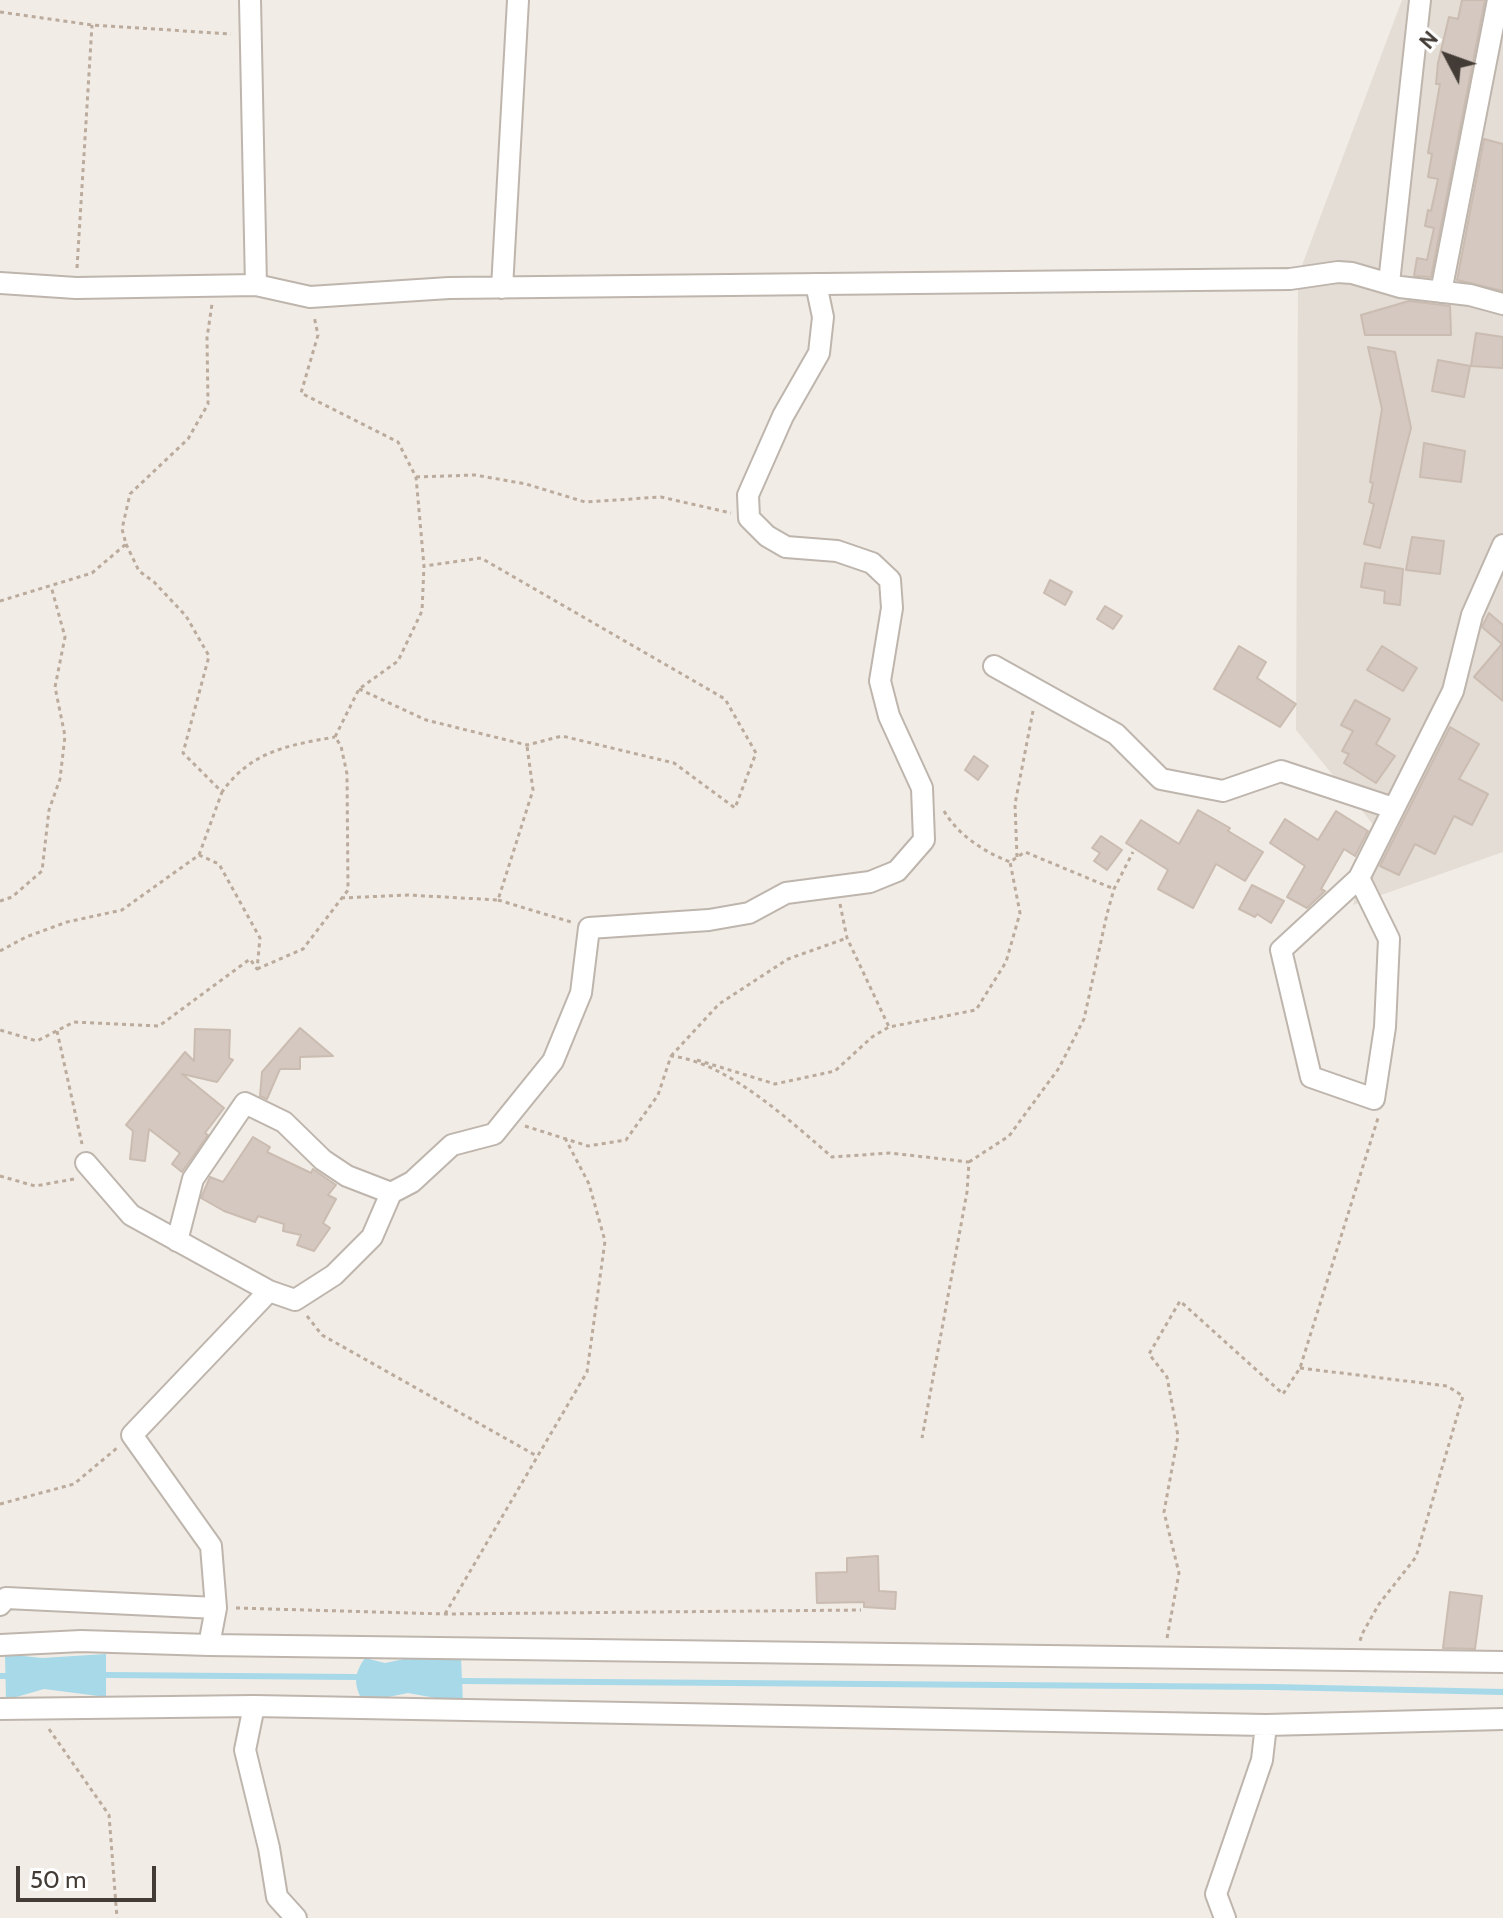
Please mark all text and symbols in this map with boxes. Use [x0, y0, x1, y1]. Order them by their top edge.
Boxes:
north arrow [1407, 16, 1487, 96]
text: N [1413, 25, 1444, 55]
scale bar [20, 1850, 160, 1900]
text: 50 m [30, 1865, 86, 1894]

